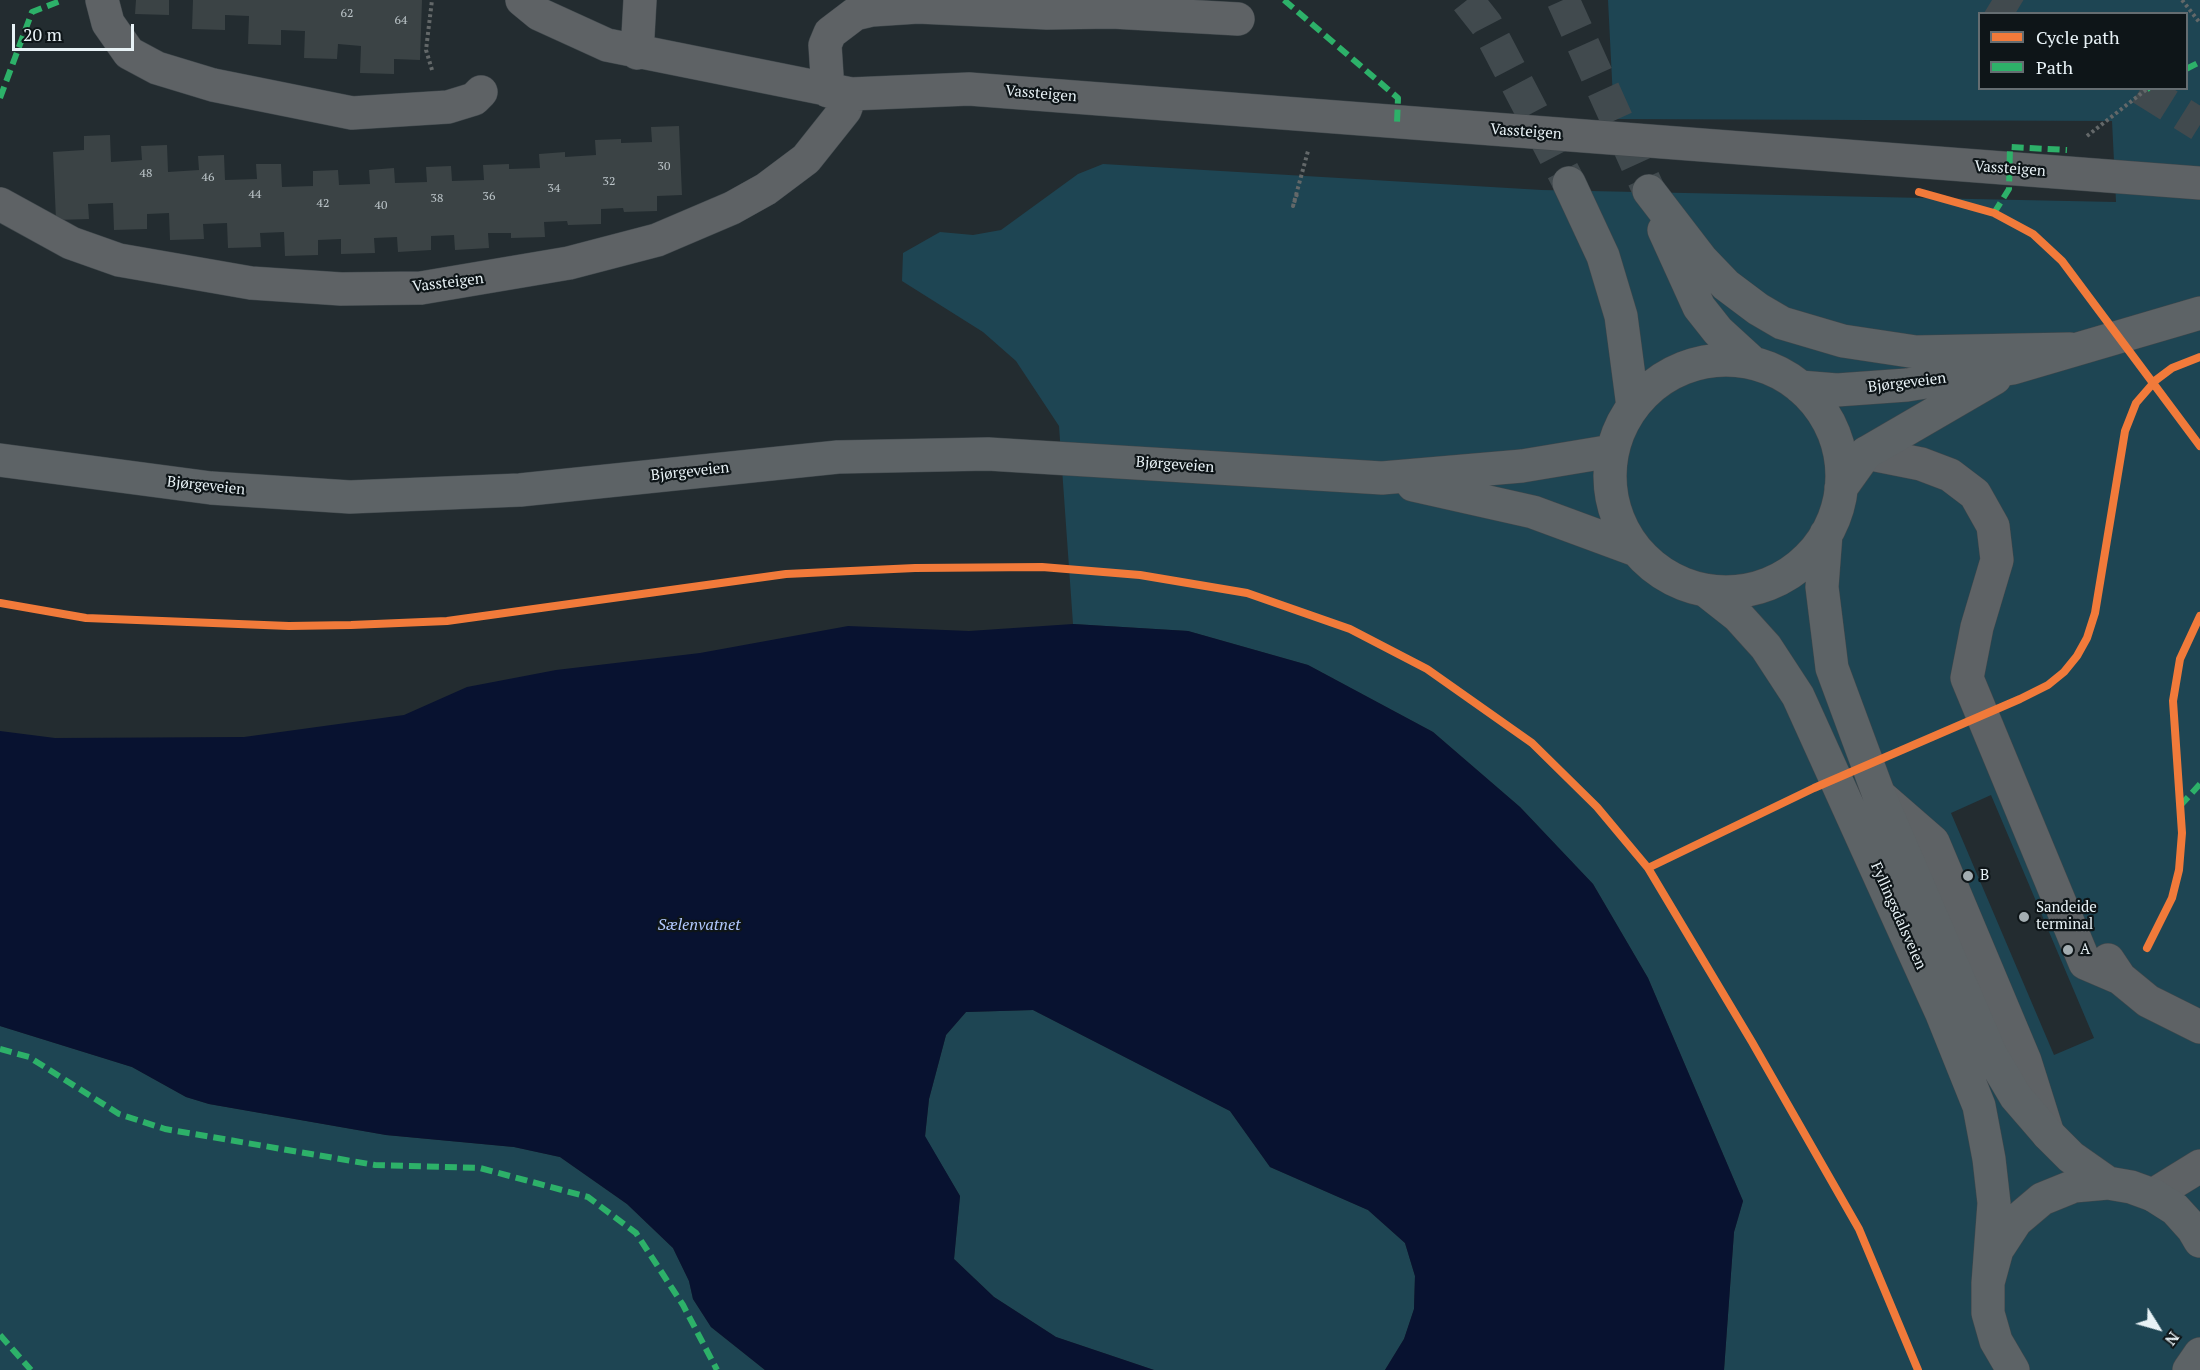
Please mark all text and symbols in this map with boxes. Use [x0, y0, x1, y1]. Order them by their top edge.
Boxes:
house number: 62 [341, 7, 353, 21]
scale bar [15, 12, 136, 50]
legend [1978, 12, 2188, 90]
house number: 64 [395, 14, 407, 28]
text: 20 m [23, 22, 62, 46]
text: Cycle path [2036, 25, 2120, 49]
text: Path [2036, 55, 2073, 79]
street label: Vassteigen [1005, 82, 1077, 106]
street label: Vassteigen [1490, 121, 1562, 143]
street label: Vassteigen [1974, 158, 2046, 180]
house number: 30 [658, 160, 670, 174]
house number: 48 [140, 167, 152, 181]
house number: 46 [202, 171, 214, 185]
house number: 32 [603, 175, 615, 189]
house number: 34 [548, 182, 560, 196]
house number: 44 [249, 188, 261, 202]
house number: 36 [483, 190, 495, 204]
house number: 38 [431, 192, 443, 206]
house number: 42 [317, 197, 329, 211]
house number: 40 [375, 199, 387, 213]
street label: Vassteigen [411, 270, 485, 296]
street label: Bjørgeveien [1867, 369, 1947, 397]
street label: Bjørgeveien [1135, 453, 1215, 477]
street label: Bjørgeveien [650, 459, 730, 485]
street label: Bjørgeveien [166, 473, 246, 499]
street label: Fyllingsdalsveien [1866, 860, 1930, 972]
place label: B [1980, 867, 1989, 885]
marker: B [1961, 869, 1975, 883]
place label: Sandeide terminal [2036, 899, 2097, 934]
marker: Sandeide terminal [2017, 910, 2031, 924]
water label: Sælenvatnet [657, 915, 741, 935]
place label: A [2080, 941, 2090, 959]
marker: A [2061, 943, 2075, 957]
north arrow [2128, 1298, 2188, 1358]
text: N [2160, 1327, 2185, 1350]

